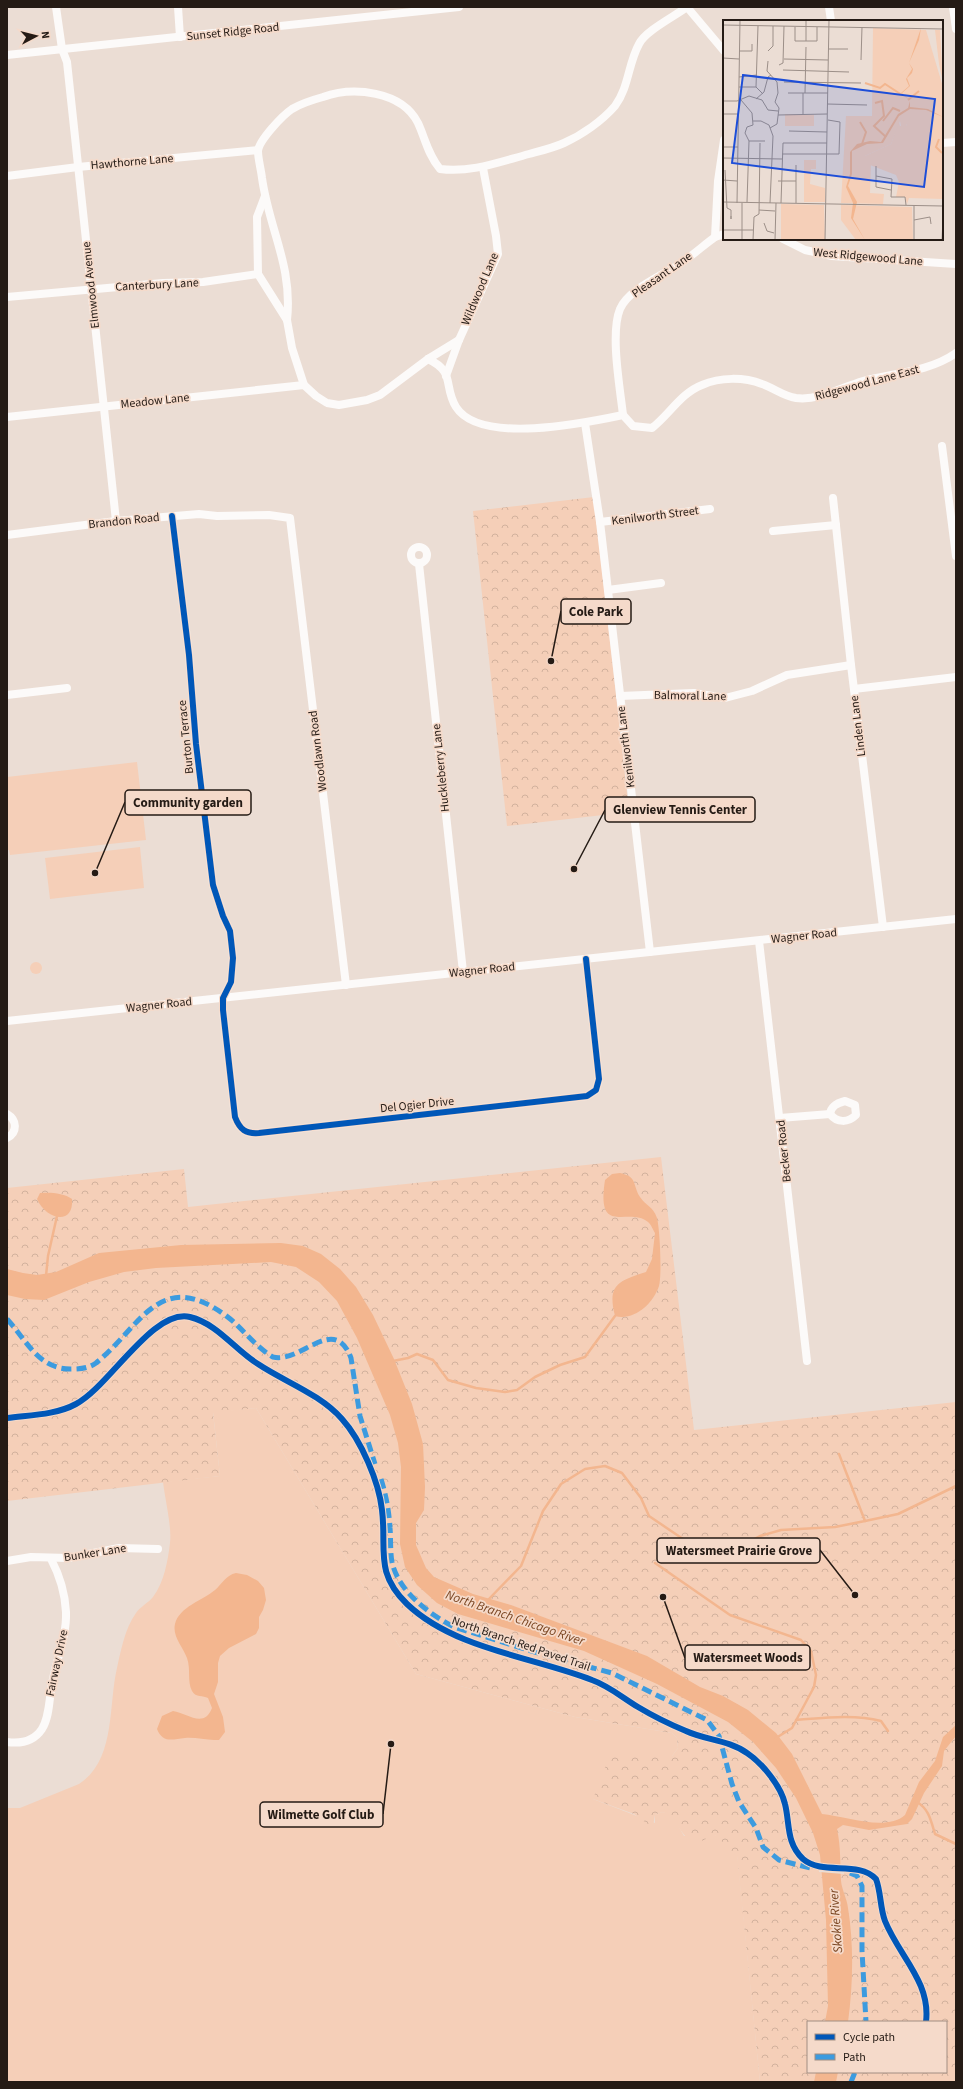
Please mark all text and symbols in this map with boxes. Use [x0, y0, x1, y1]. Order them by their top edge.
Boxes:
north arrow [16, 16, 56, 56]
street label: Sunset Ridge Road [186, 19, 280, 45]
inset map [723, 20, 943, 240]
text: N [38, 30, 53, 39]
street label: Hawthorne Lane [90, 150, 174, 174]
street label: Elmwood Avenue [78, 241, 104, 329]
street label: West Ridgewood Lane [812, 244, 924, 270]
street label: Pleasant Lane [628, 248, 696, 302]
street label: Wildwood Lane [457, 250, 503, 328]
street label: Canterbury Lane [115, 274, 199, 296]
street label: Ridgewood Lane East [813, 361, 921, 405]
street label: Meadow Lane [120, 389, 190, 413]
street label: Kenilworth Street [610, 502, 700, 530]
street label: Brandon Road [88, 509, 160, 533]
callout: Cole Park [561, 599, 631, 624]
text: Cole Park [569, 603, 624, 621]
street label: Balmoral Lane [654, 687, 726, 705]
street label: Linden Lane [846, 694, 870, 757]
street label: Burton Terrace [174, 699, 198, 775]
street label: Kenilworth Lane [613, 705, 639, 789]
street label: Woodlawn Road [305, 709, 331, 793]
street label: Huckleberry Lane [428, 723, 454, 813]
callout: Community garden [125, 790, 251, 815]
text: Community garden [133, 794, 243, 812]
callout: Glenview Tennis Center [605, 797, 755, 822]
text: Glenview Tennis Center [613, 801, 748, 819]
street label: Wagner Road [770, 924, 838, 948]
street label: Wagner Road [448, 958, 516, 982]
street label: Wagner Road [125, 993, 193, 1017]
street label: Del Ogier Drive [379, 1093, 455, 1117]
street label: Becker Road [772, 1119, 796, 1183]
callout: Watersmeet Prairie Grove [657, 1538, 820, 1563]
street label: Bunker Lane [63, 1540, 127, 1566]
text: Watersmeet Prairie Grove [666, 1542, 812, 1560]
water label: North Branch Chicago River [443, 1586, 587, 1650]
street label: North Branch Red Paved Trail [449, 1612, 593, 1676]
street label: Fairway Drive [42, 1628, 72, 1698]
callout: Watersmeet Woods [685, 1645, 810, 1670]
text: Watersmeet Woods [693, 1649, 803, 1667]
callout: Wilmette Golf Club [260, 1802, 383, 1827]
text: Wilmette Golf Club [268, 1806, 374, 1824]
water label: Skokie River [825, 1888, 847, 1954]
legend [807, 2021, 947, 2073]
text: Cycle path [843, 2029, 895, 2046]
text: Path [843, 2049, 866, 2066]

